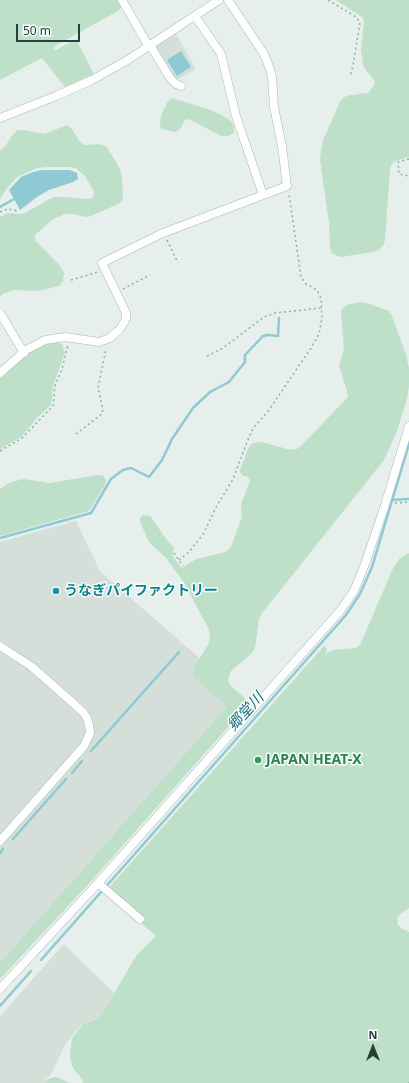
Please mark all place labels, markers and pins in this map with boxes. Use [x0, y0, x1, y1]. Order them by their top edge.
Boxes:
place label: うなぎパイファクトリー [64, 583, 218, 599]
marker: うなぎパイファクトリー [51, 586, 61, 596]
place label: JAPAN HEAT-X [266, 752, 362, 768]
marker: JAPAN HEAT-X [253, 755, 263, 765]

